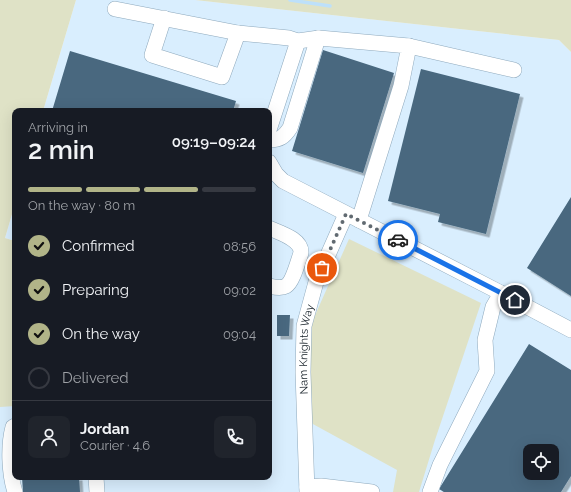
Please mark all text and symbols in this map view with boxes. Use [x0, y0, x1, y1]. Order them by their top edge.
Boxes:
text: Arriving in [28, 120, 88, 135]
text: 09:19–09:24 [172, 133, 256, 151]
text: 2 min [28, 135, 95, 165]
text: On the way · 80 m [28, 198, 135, 213]
courier [378, 220, 418, 260]
icon: car [387, 229, 409, 251]
icon: check [28, 235, 50, 257]
text: Confirmed [62, 237, 135, 255]
text: 08:56 [223, 239, 256, 254]
pin [305, 251, 339, 285]
icon: bag [311, 257, 333, 279]
icon: check [28, 279, 50, 301]
text: Preparing [62, 281, 129, 299]
text: 09:02 [223, 283, 256, 298]
pin [498, 283, 532, 317]
icon: home [504, 289, 526, 311]
street label: Nam Knights Way [296, 303, 316, 395]
icon: check [28, 323, 50, 345]
text: On the way [62, 325, 140, 343]
text: 09:04 [223, 327, 256, 342]
text: Delivered [62, 369, 129, 387]
button: person [28, 416, 70, 458]
button: phone [214, 416, 256, 458]
text: Jordan [80, 420, 129, 438]
text: Courier · 4.6 [80, 438, 150, 453]
map controls [523, 444, 559, 480]
button: locate [523, 444, 559, 480]

